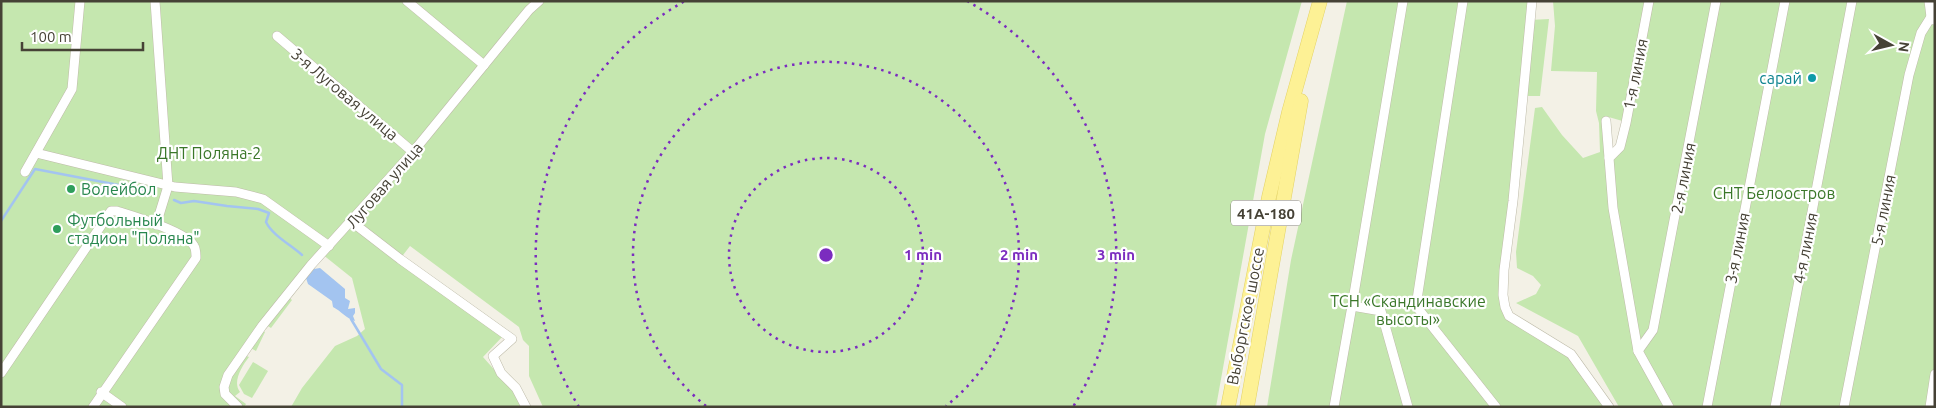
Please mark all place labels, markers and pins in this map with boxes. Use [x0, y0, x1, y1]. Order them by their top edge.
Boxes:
place label: сарай [1759, 69, 1802, 87]
marker: сарай [1806, 72, 1818, 84]
place label: Волейбол [81, 180, 156, 198]
marker: Волейбол [65, 183, 77, 195]
place label: Футбольный стадион "Поляна" [67, 211, 200, 247]
marker: Футбольный стадион "Поляна" [51, 223, 63, 235]
centre of rings [817, 246, 835, 264]

